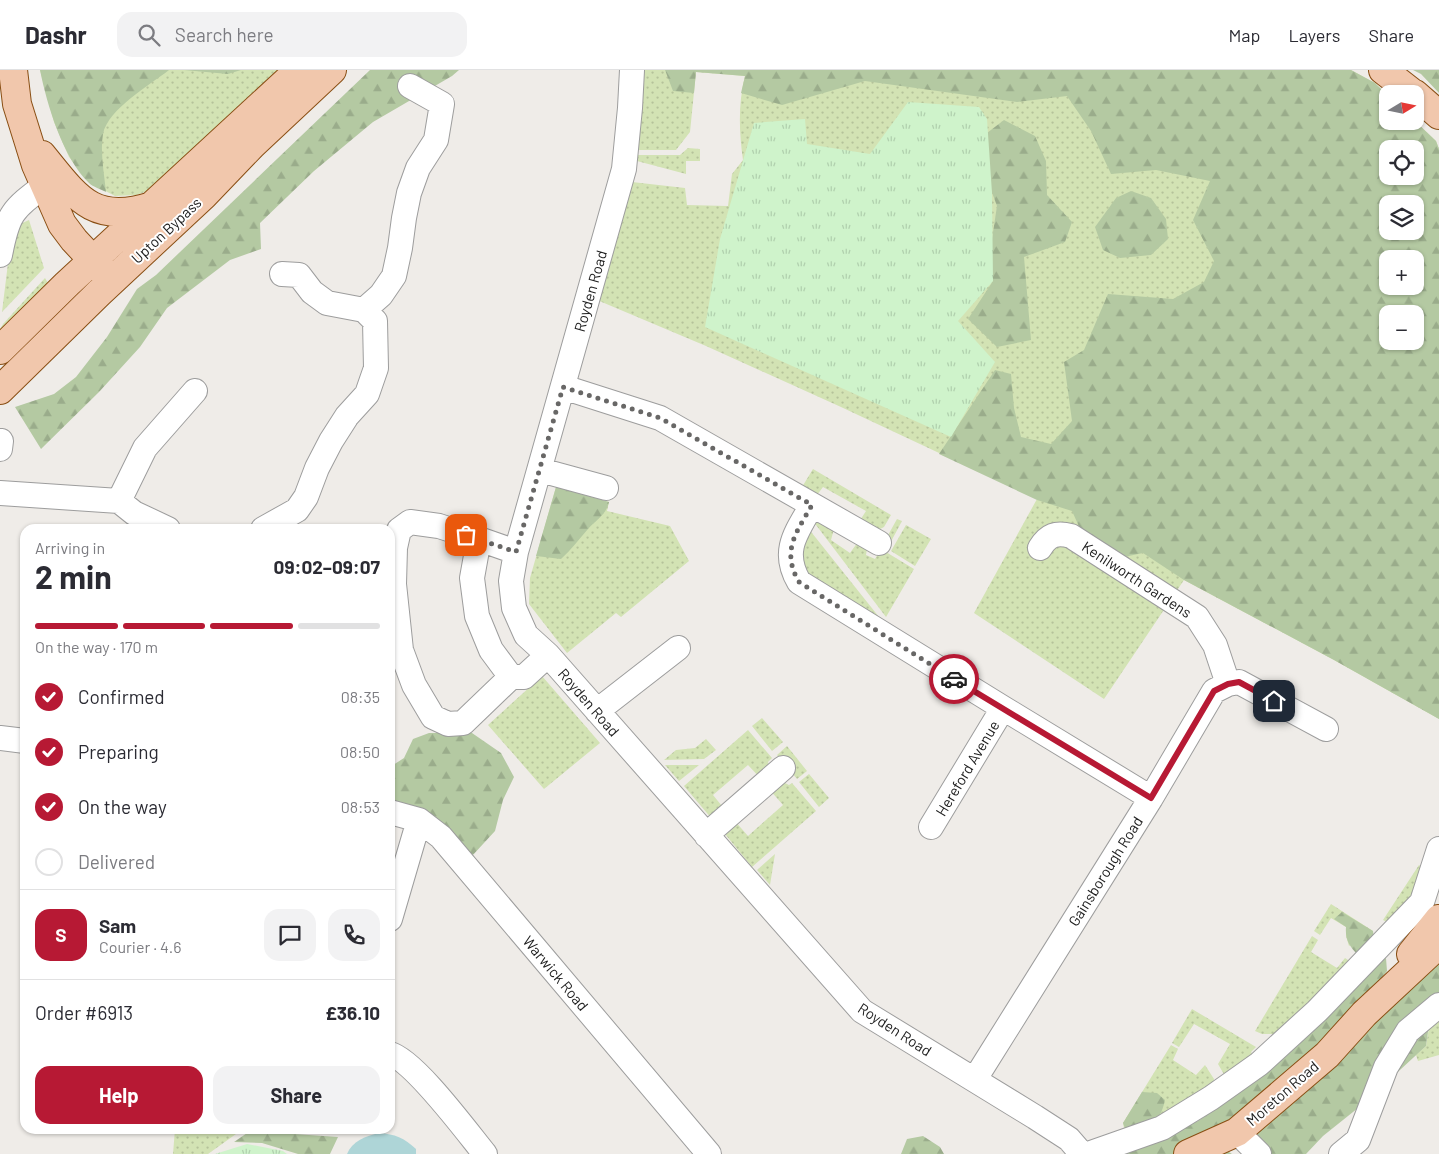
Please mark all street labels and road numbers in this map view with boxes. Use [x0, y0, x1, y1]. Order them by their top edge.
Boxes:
street label: Upton Bypass [127, 193, 205, 267]
street label: Royden Road [570, 248, 610, 334]
street label: Kenilworth Gardens [1079, 537, 1195, 621]
street label: Royden Road [555, 664, 623, 740]
street label: Hereford Avenue [931, 717, 1003, 819]
street label: Gainsborough Road [1064, 813, 1146, 929]
street label: Warwick Road [519, 932, 593, 1014]
street label: Royden Road [855, 999, 935, 1059]
street label: Moreton Road [1242, 1057, 1322, 1129]

